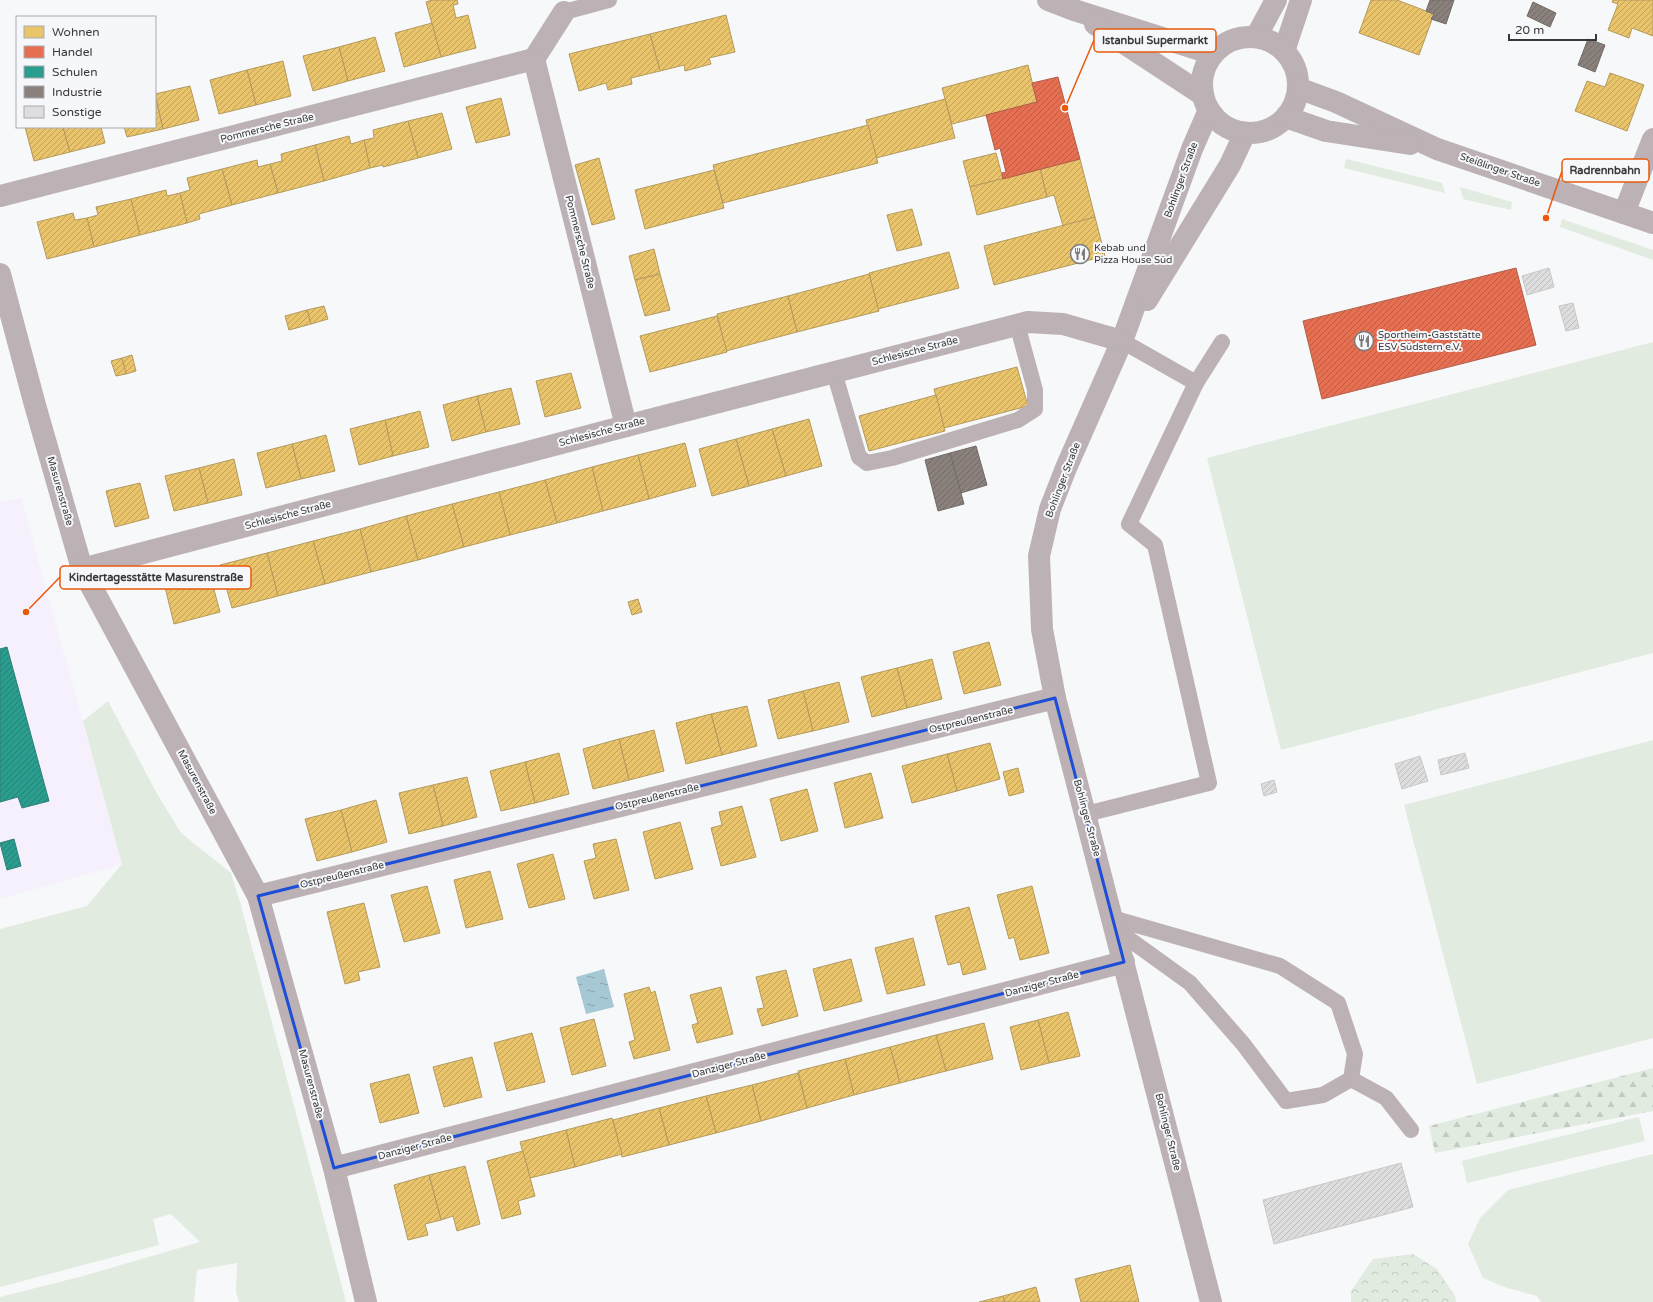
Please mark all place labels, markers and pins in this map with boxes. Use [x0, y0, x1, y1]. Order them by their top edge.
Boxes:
callout: Istanbul Supermarkt [1094, 29, 1216, 52]
callout: Radrennbahn [1562, 159, 1649, 182]
place label: Kebab und Pizza House Süd [1094, 242, 1172, 266]
restaurant icon: Kebab und Pizza House Süd [1069, 243, 1091, 265]
place label: Sportheim-Gaststätte ESV Südstern e.V. [1378, 329, 1481, 353]
restaurant icon: Sportheim-Gaststätte ESV Südstern e.V. [1353, 330, 1375, 352]
callout: Kindertagesstätte Masurenstraße [60, 566, 251, 589]

